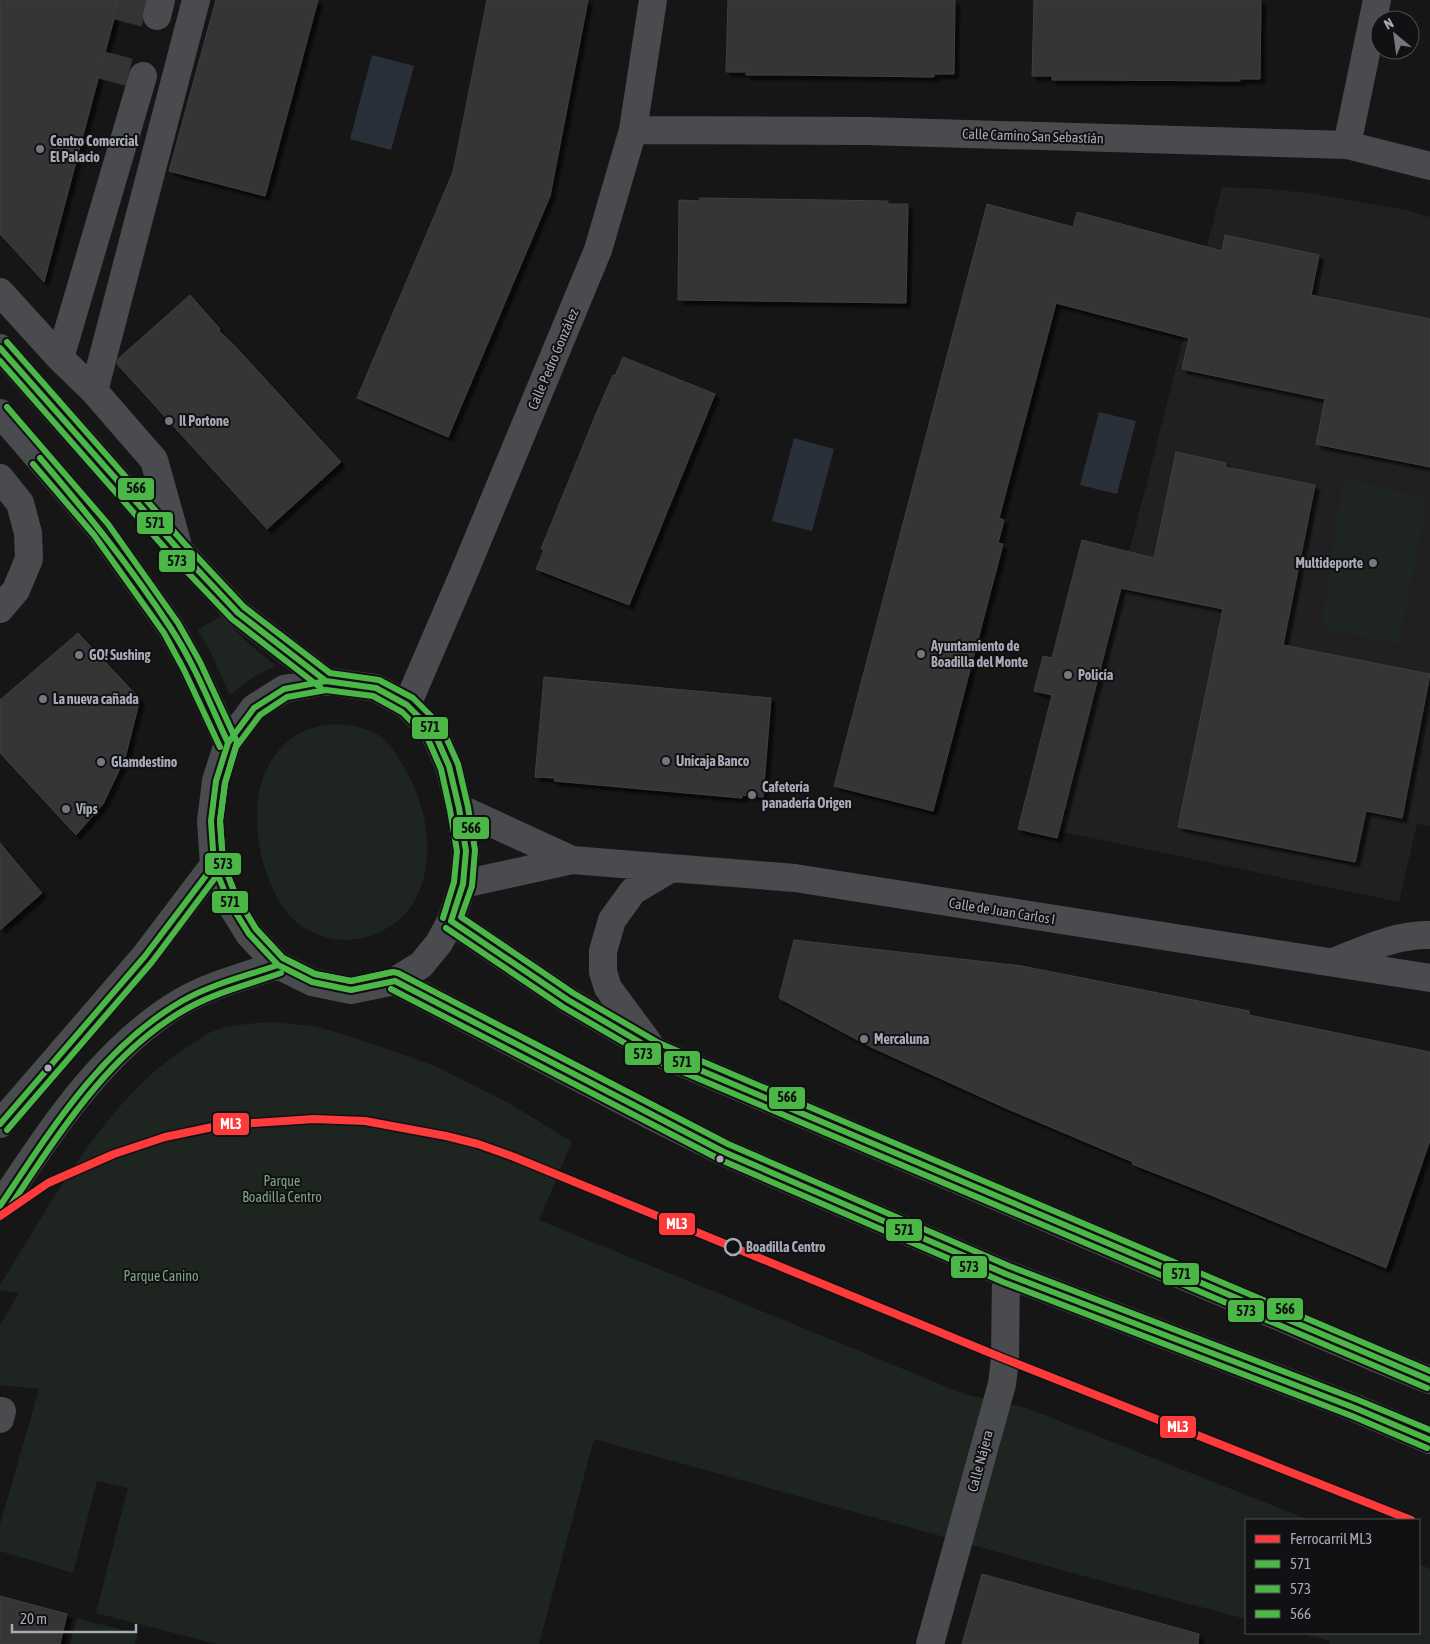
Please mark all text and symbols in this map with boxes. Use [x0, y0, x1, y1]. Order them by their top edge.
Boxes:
north arrow [1370, 10, 1420, 60]
text: N [1381, 15, 1396, 33]
street label: Calle Camino San Sebastián [962, 126, 1104, 146]
place label: Centro Comercial El Palacio [50, 133, 138, 165]
marker: Centro Comercial El Palacio [34, 143, 46, 155]
street label: Calle Pedro González [525, 306, 581, 412]
place label: Il Portone [179, 413, 229, 429]
marker: Il Portone [163, 415, 175, 427]
line badge: 566 [117, 477, 155, 501]
text: 566 [126, 480, 146, 496]
line badge: 571 [136, 511, 174, 535]
text: 571 [145, 515, 165, 531]
line badge: 573 [158, 549, 196, 573]
text: 573 [167, 553, 187, 569]
place label: Multideporte [1295, 555, 1363, 571]
marker: Multideporte [1367, 557, 1379, 569]
place label: Ayuntamiento de Boadilla del Monte [930, 638, 1028, 670]
place label: GO! Sushing [89, 647, 152, 663]
marker: Ayuntamiento de Boadilla del Monte [915, 648, 927, 660]
marker: GO! Sushing [73, 649, 85, 661]
place label: Policía [1078, 667, 1114, 683]
marker: Policía [1062, 669, 1074, 681]
place label: La nueva cañada [53, 691, 139, 707]
marker: La nueva cañada [37, 693, 49, 705]
line badge: 571 [411, 716, 449, 740]
text: 571 [420, 719, 440, 735]
place label: Unicaja Banco [676, 753, 750, 769]
place label: Glamdestino [111, 754, 178, 770]
marker: Unicaja Banco [660, 755, 672, 767]
marker: Glamdestino [95, 756, 107, 768]
place label: Cafetería panadería Origen [762, 779, 852, 811]
marker: Cafetería panadería Origen [746, 789, 758, 801]
place label: Vips [75, 801, 98, 817]
marker: Vips [60, 803, 72, 815]
line badge: 566 [452, 816, 490, 840]
text: 566 [461, 820, 481, 836]
line badge: 573 [204, 852, 242, 876]
text: 573 [213, 856, 233, 872]
line badge: 571 [211, 890, 249, 914]
text: 571 [220, 894, 240, 910]
street label: Calle de Juan Carlos I [948, 895, 1056, 927]
place label: Mercaluna [874, 1031, 930, 1047]
marker: Mercaluna [858, 1033, 870, 1045]
line badge: 573 [624, 1042, 662, 1066]
text: 573 [633, 1046, 653, 1062]
line badge: 571 [663, 1050, 701, 1074]
text: 571 [672, 1054, 692, 1070]
unlabelled marker [43, 1063, 53, 1073]
line badge: 566 [768, 1086, 806, 1110]
text: 566 [777, 1089, 797, 1105]
line badge: ML3 [212, 1112, 250, 1136]
text: ML3 [220, 1116, 242, 1132]
unlabelled marker [715, 1154, 725, 1164]
park label: Parque Boadilla Centro [242, 1173, 322, 1205]
line badge: ML3 [658, 1212, 696, 1236]
text: ML3 [666, 1216, 688, 1232]
line badge: 571 [885, 1218, 923, 1242]
text: 571 [894, 1222, 914, 1238]
marker: Boadilla Centro [724, 1238, 742, 1256]
place label: Boadilla Centro [746, 1239, 826, 1255]
line badge: 573 [950, 1255, 988, 1279]
text: 573 [959, 1259, 979, 1275]
line badge: 571 [1162, 1262, 1200, 1286]
text: 571 [1171, 1266, 1191, 1282]
park label: Parque Canino [123, 1268, 199, 1284]
line badge: 566 [1266, 1297, 1304, 1321]
line badge: 573 [1227, 1299, 1265, 1323]
text: 566 [1275, 1301, 1295, 1317]
text: 573 [1236, 1303, 1256, 1319]
line badge: ML3 [1159, 1415, 1197, 1439]
text: ML3 [1167, 1419, 1189, 1435]
street label: Calle Nájera [964, 1428, 996, 1494]
legend [1245, 1519, 1420, 1634]
text: Ferrocarril ML3 [1290, 1530, 1372, 1547]
text: 571 [1290, 1555, 1311, 1572]
text: 573 [1290, 1580, 1311, 1597]
scale bar [12, 1602, 136, 1634]
text: 566 [1290, 1605, 1311, 1622]
text: 20 m [20, 1610, 47, 1627]

